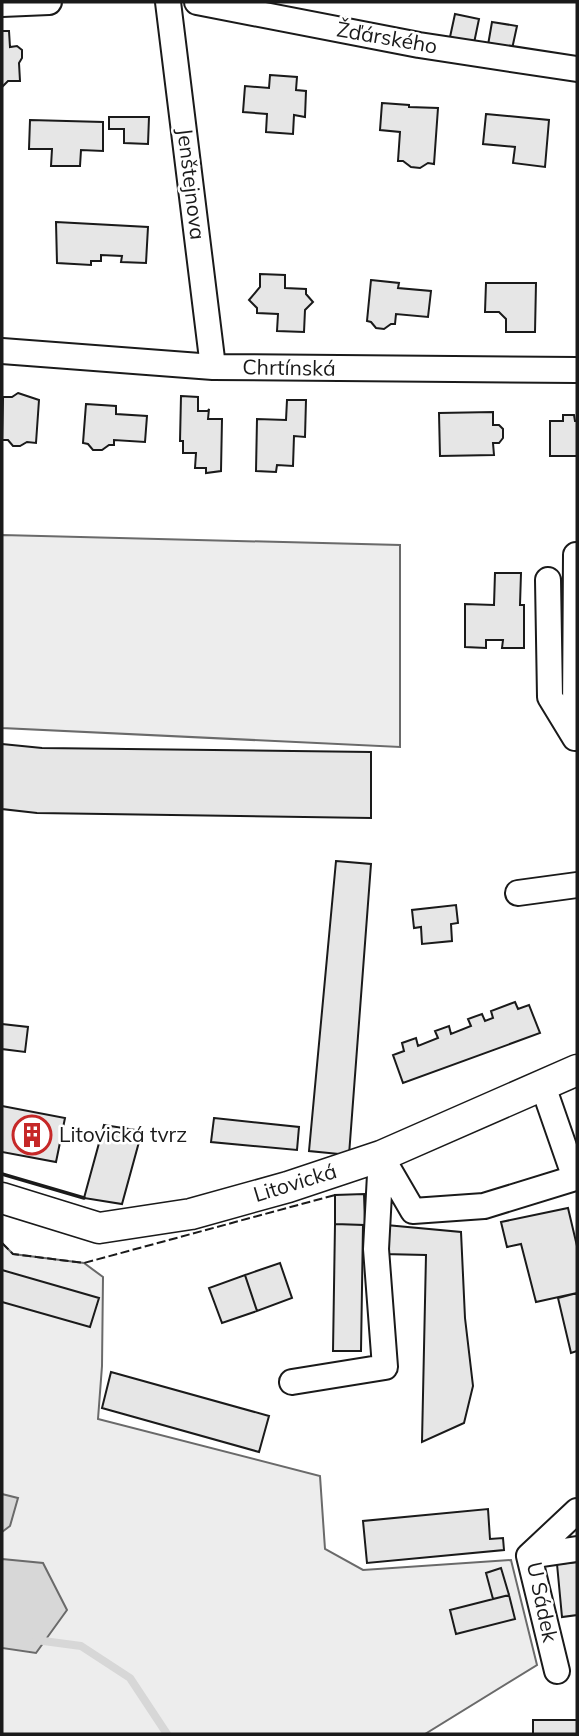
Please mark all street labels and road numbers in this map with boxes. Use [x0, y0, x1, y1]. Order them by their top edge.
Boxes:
street label: Žďárského [335, 15, 439, 59]
street label: Jenštejnova [172, 127, 212, 241]
street label: Chrtínská [242, 353, 336, 381]
street label: Litovická [250, 1157, 339, 1207]
street label: U Sádek [522, 1559, 564, 1644]

